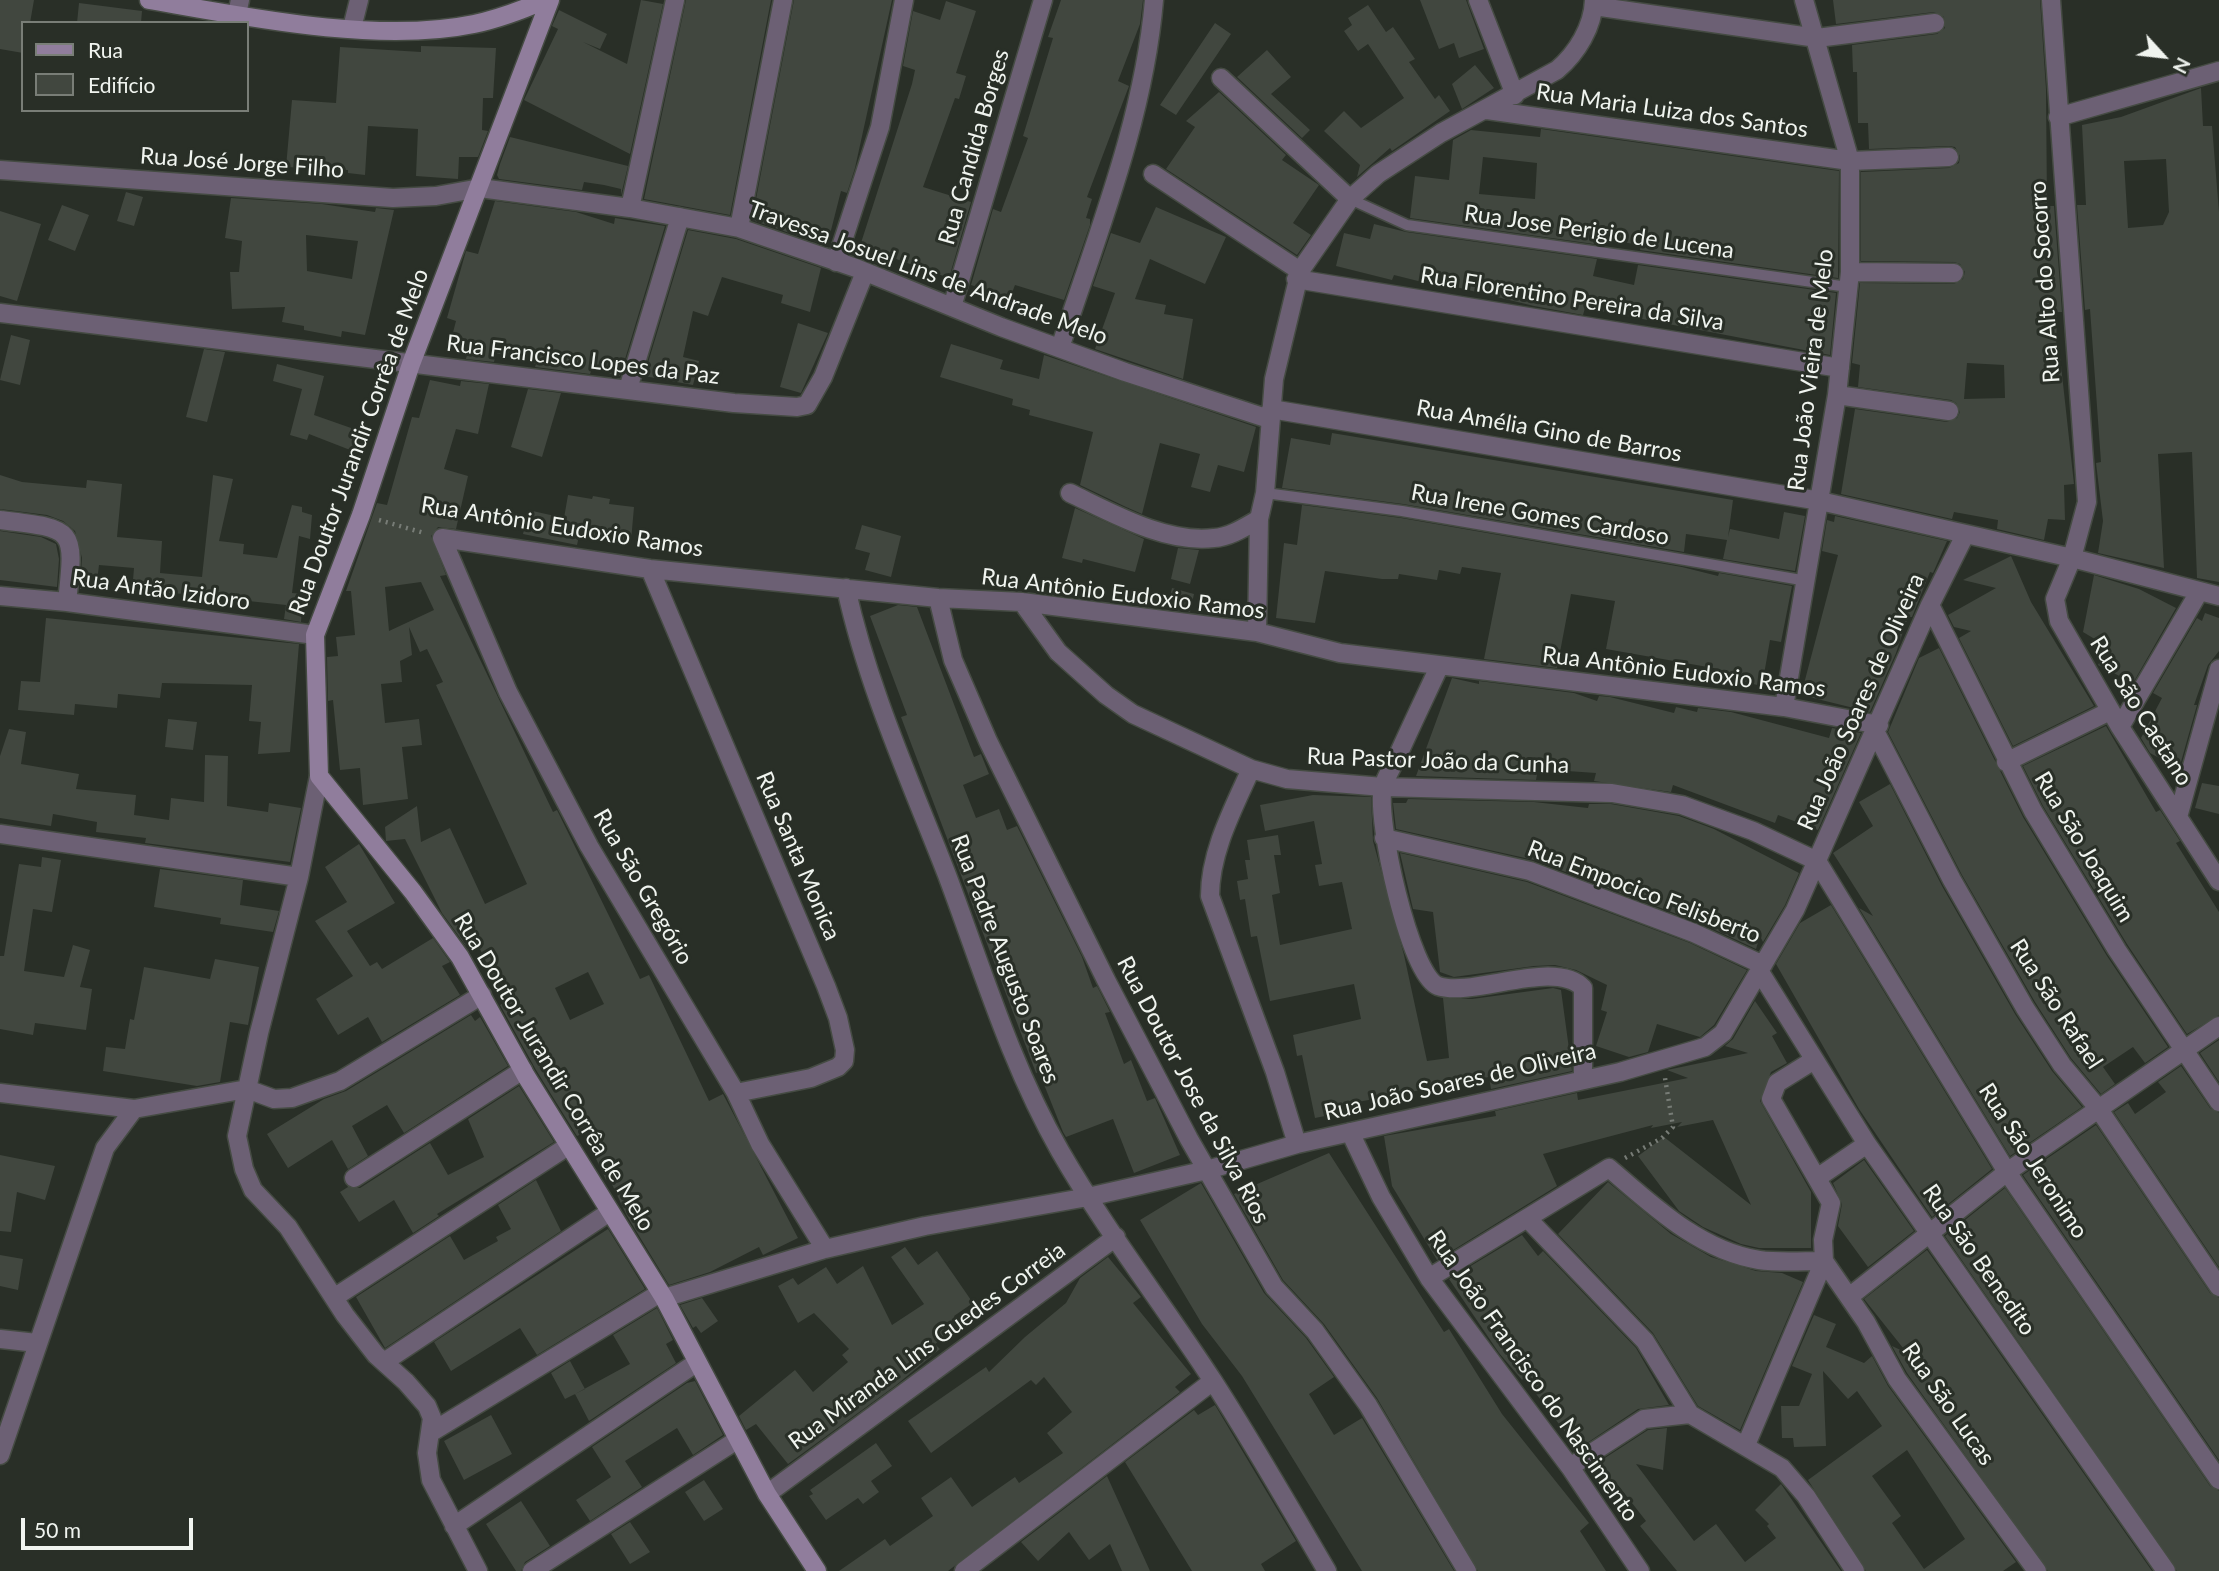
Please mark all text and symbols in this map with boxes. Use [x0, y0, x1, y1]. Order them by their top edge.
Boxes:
legend [21, 21, 248, 112]
north arrow [2128, 21, 2198, 91]
text: Rua [88, 37, 123, 62]
street label: Rua Candida Borges [933, 46, 1015, 248]
text: N [2169, 54, 2196, 77]
text: Edifício [88, 72, 155, 97]
street label: Rua Maria Luiza dos Santos [1534, 78, 1810, 144]
street label: Rua José Jorge Filho [139, 142, 345, 184]
street label: Rua Alto do Socorro [2024, 180, 2066, 384]
street label: Travessa Josuel Lins de Andrade Melo [745, 195, 1111, 351]
street label: Rua Jose Perigio de Lucena [1462, 199, 1736, 265]
street label: Rua João Vieira de Melo [1782, 247, 1840, 493]
street label: Rua Florentino Pereira da Silva [1418, 261, 1726, 337]
street label: Rua Doutor Jurandir Corrêa de Melo [283, 265, 435, 619]
street label: Rua Francisco Lopes da Paz [445, 330, 721, 390]
street label: Rua Amélia Gino de Barros [1414, 394, 1684, 468]
street label: Rua Irene Gomes Cardoso [1409, 479, 1671, 551]
street label: Rua Antônio Eudoxio Ramos [419, 491, 705, 563]
street label: Rua Antônio Eudoxio Ramos [980, 563, 1266, 625]
street label: Rua Antão Izidoro [70, 564, 252, 616]
street label: Rua João Soares de Oliveira [1792, 569, 1930, 835]
street label: Rua São Caetano [2084, 631, 2198, 791]
street label: Rua Antônio Eudoxio Ramos [1541, 641, 1827, 703]
street label: Rua Pastor João da Cunha [1306, 743, 1570, 779]
street label: Rua Santa Monica [750, 767, 846, 945]
street label: Rua São Joaquim [2028, 767, 2140, 927]
street label: Rua São Gregório [587, 804, 699, 970]
street label: Rua Padre Augusto Soares [945, 831, 1065, 1087]
street label: Rua Empocico Felisberto [1523, 835, 1765, 949]
street label: Rua Doutor Jurandir Corrêa de Melo [448, 908, 660, 1236]
street label: Rua São Rafael [2004, 934, 2108, 1074]
street label: Rua Doutor Jose da Silva Rios [1111, 952, 1275, 1228]
street label: Rua João Soares de Oliveira [1321, 1037, 1599, 1127]
street label: Rua São Jeronimo [1973, 1078, 2093, 1244]
street label: Rua São Benedito [1917, 1179, 2041, 1341]
street label: Rua João Francisco do Nascimento [1422, 1225, 1644, 1527]
street label: Rua Miranda Lins Guedes Correia [783, 1236, 1071, 1456]
street label: Rua São Lucas [1896, 1337, 2000, 1471]
scale bar [24, 1504, 196, 1548]
text: 50 m [34, 1517, 81, 1542]

